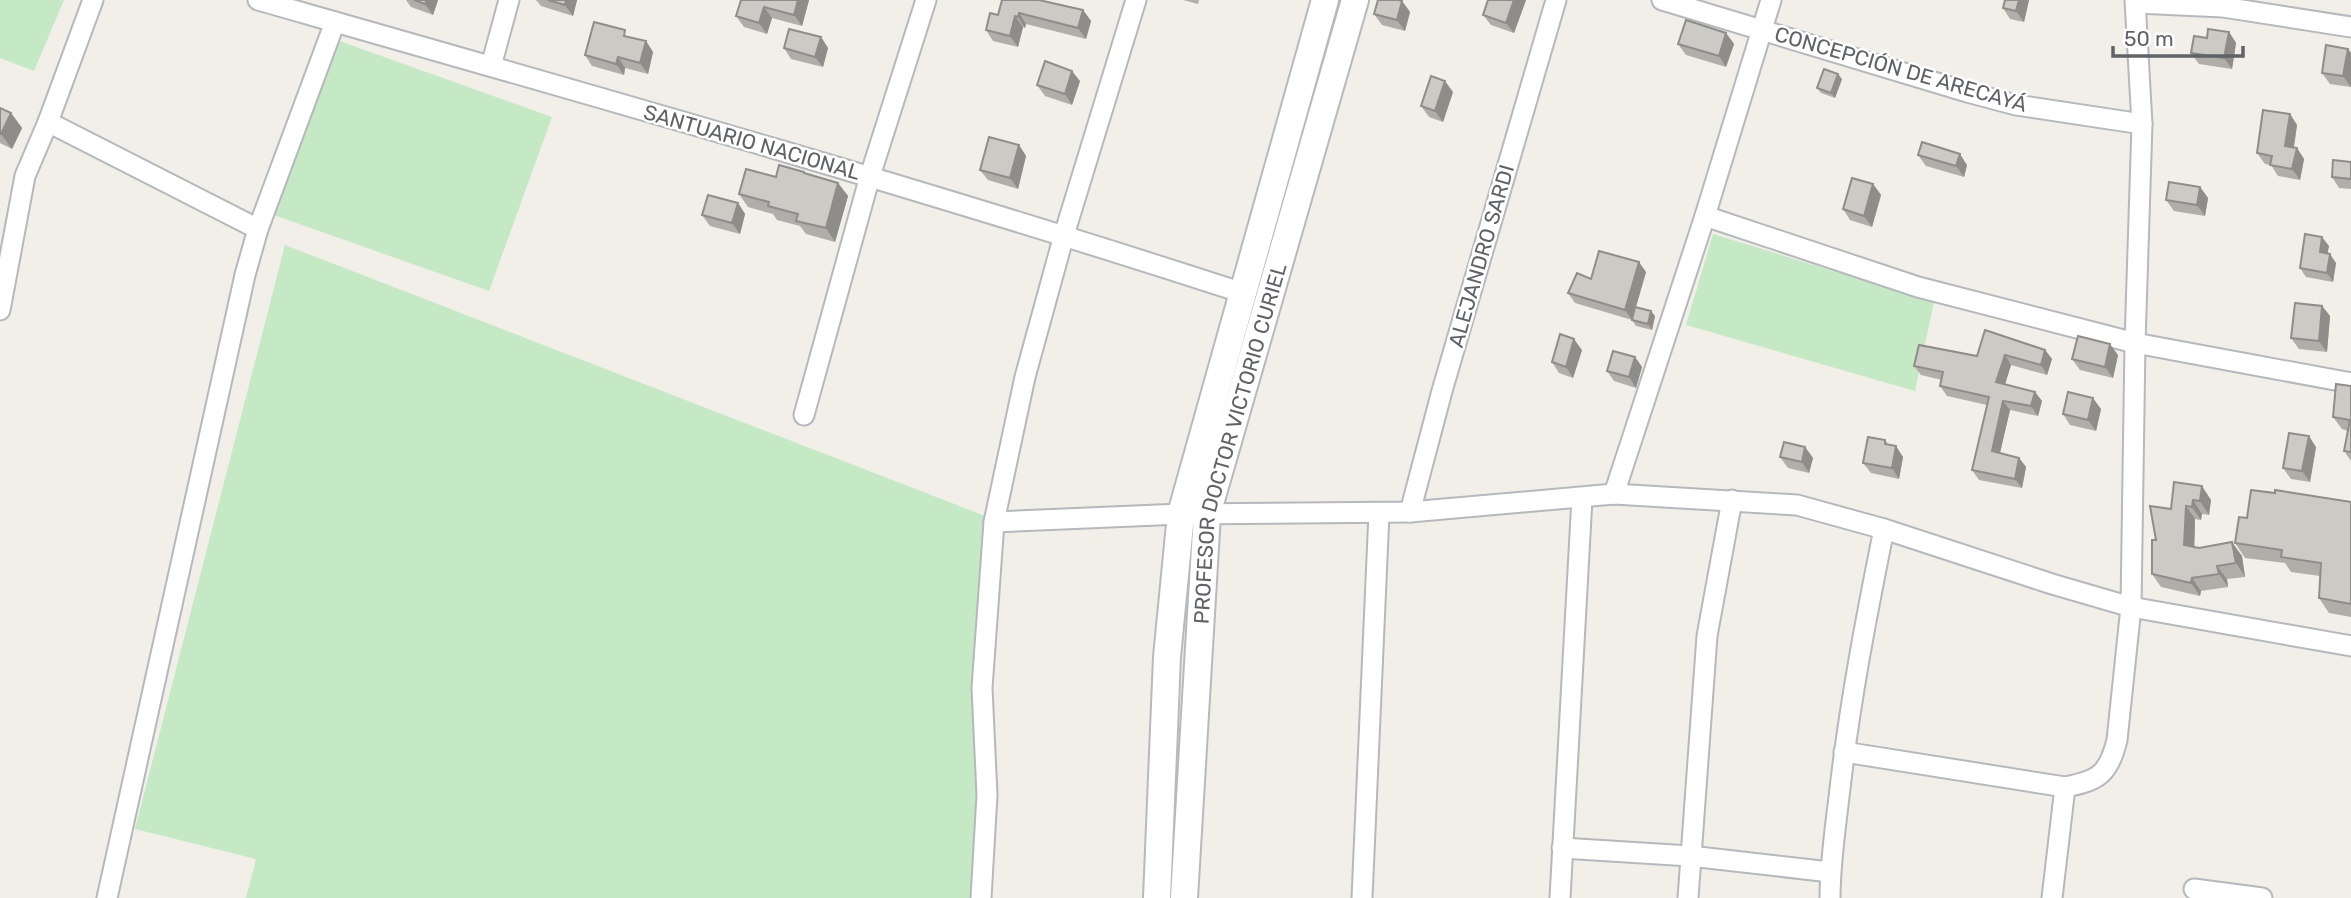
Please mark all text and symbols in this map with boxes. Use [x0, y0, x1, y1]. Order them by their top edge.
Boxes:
scale bar [2113, 14, 2242, 58]
street label: CONCEPCIÓN DE ARECAYÁ [1772, 21, 2030, 117]
text: 50 m [2124, 26, 2174, 51]
street label: SANTUARIO NACIONAL [641, 99, 863, 185]
street label: ALEJANDRO SARDI [1443, 162, 1519, 350]
street label: PROFESOR DOCTOR VICTORIO CURIEL [1188, 260, 1291, 625]

